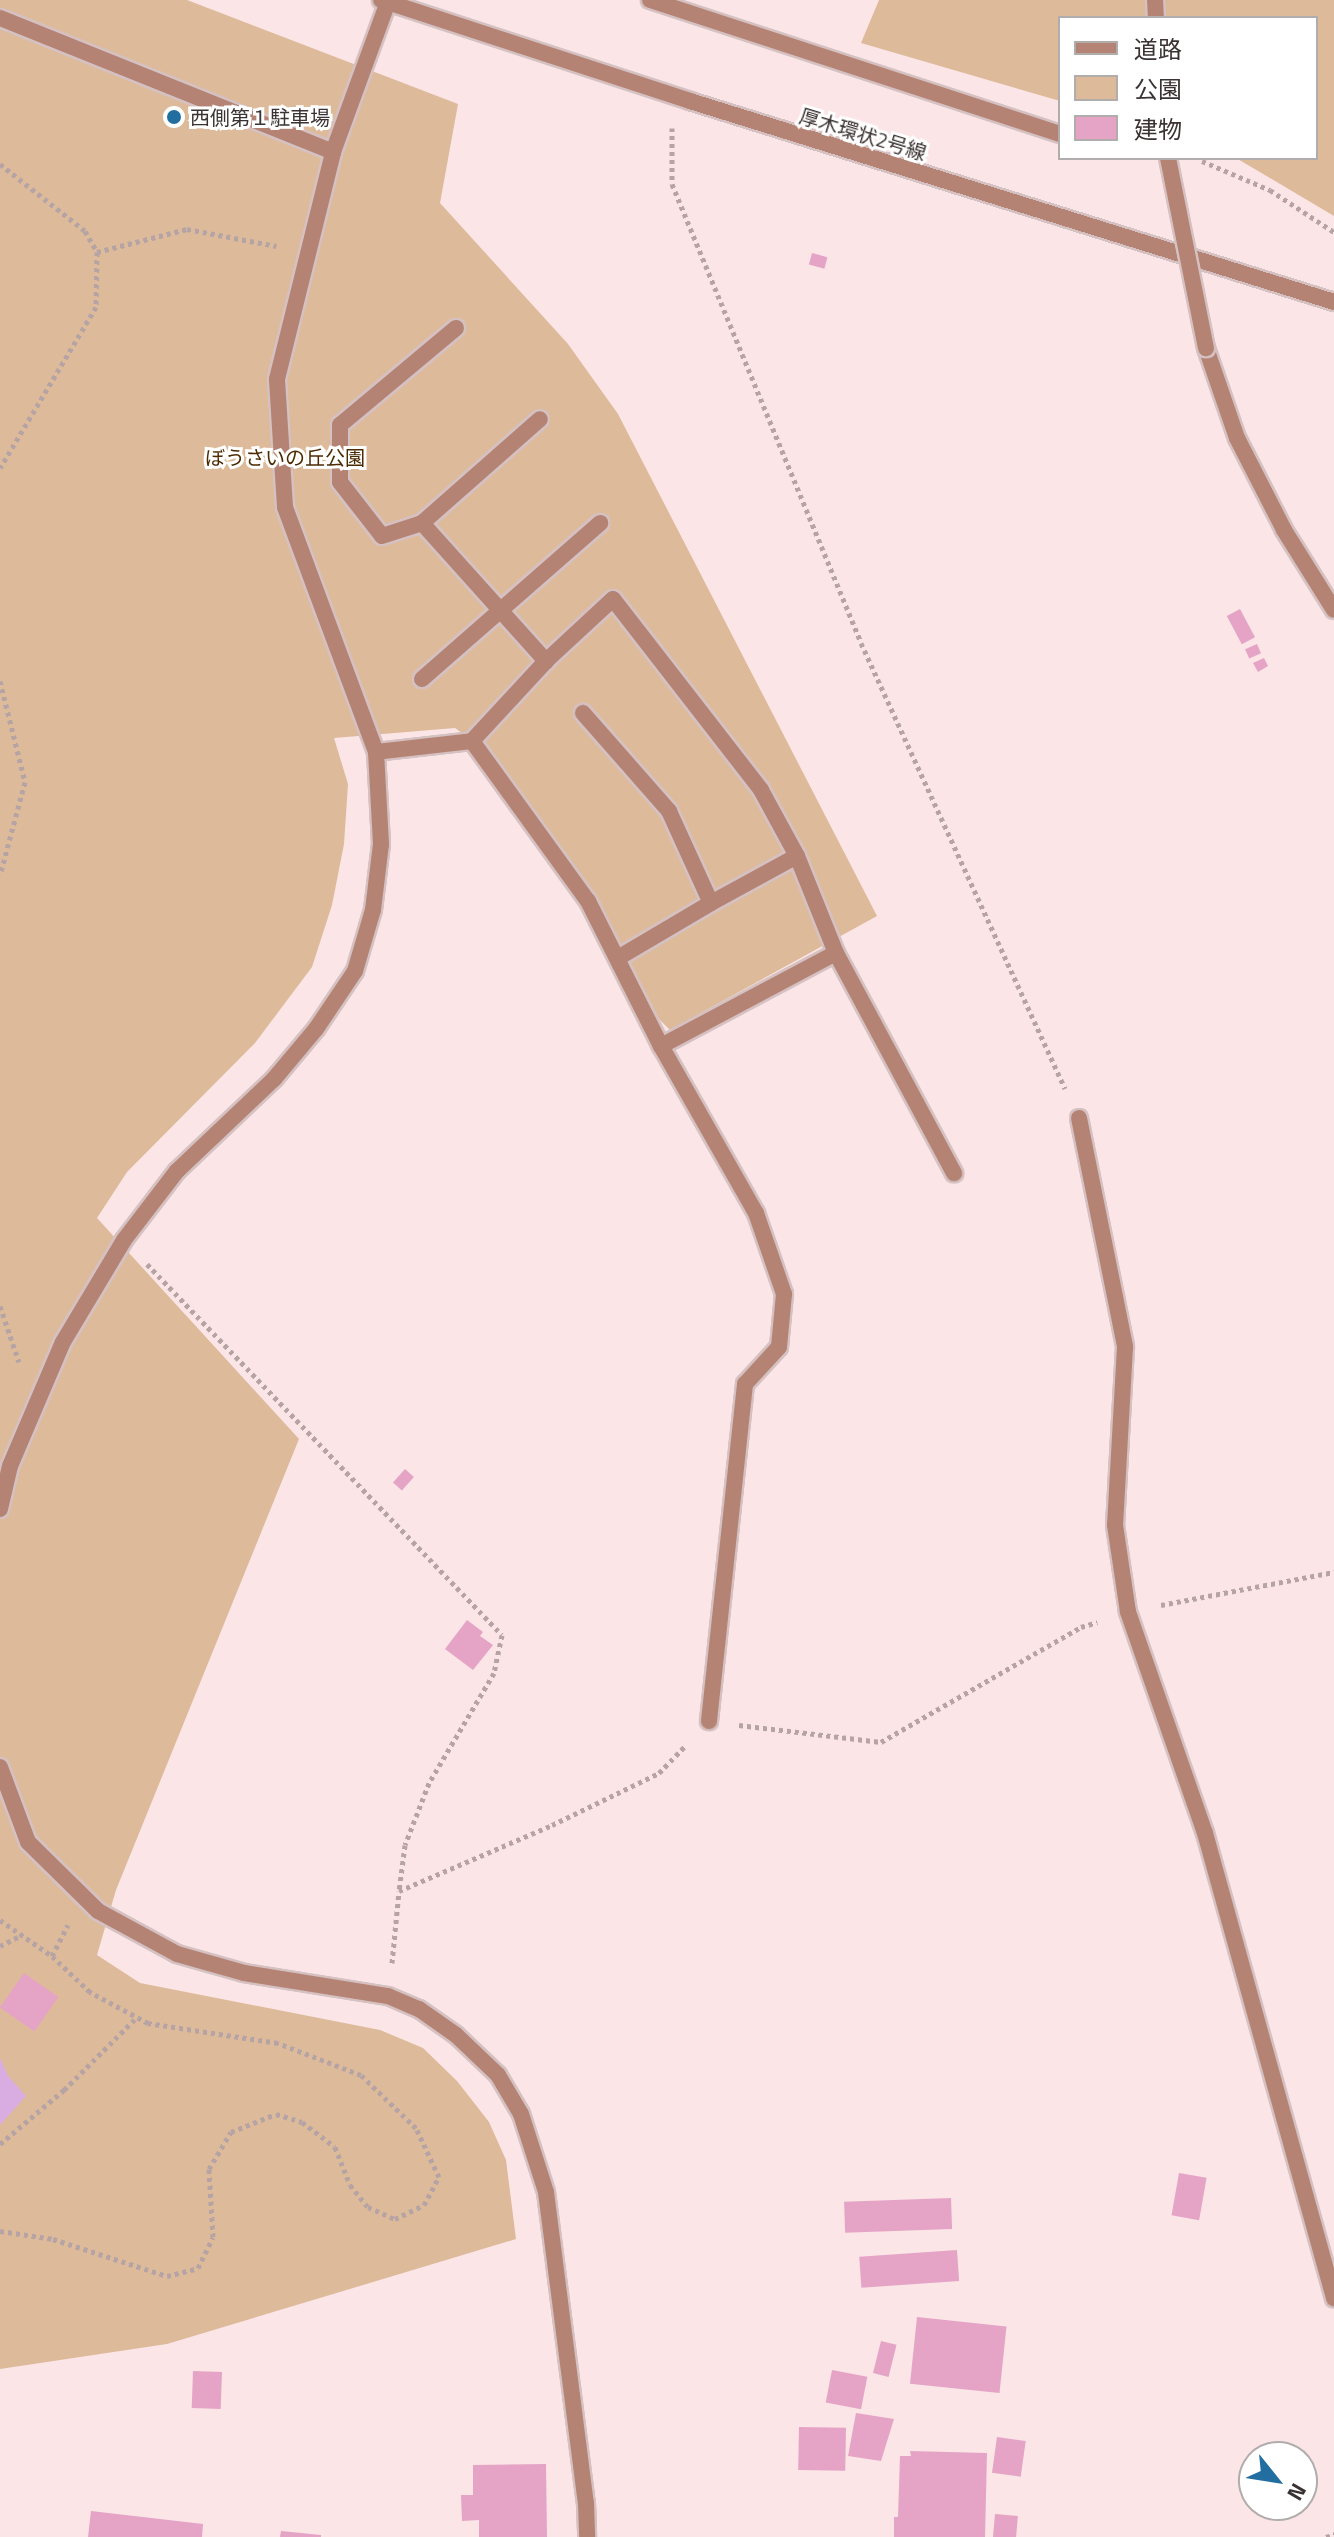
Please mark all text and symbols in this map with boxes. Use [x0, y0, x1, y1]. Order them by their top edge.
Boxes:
legend [1058, 16, 1318, 160]
text: 道路 [1134, 31, 1182, 67]
text: 公園 [1134, 71, 1182, 107]
street label: 厚木環状2号線 [797, 103, 929, 165]
place label: 西側第１駐車場 [190, 105, 330, 129]
marker: 西側第１駐車場 [165, 108, 183, 126]
text: 建物 [1134, 111, 1182, 147]
park label: ぼうさいの丘公園 [205, 445, 365, 469]
north arrow [1238, 2441, 1318, 2521]
text: N [1279, 2477, 1316, 2507]

